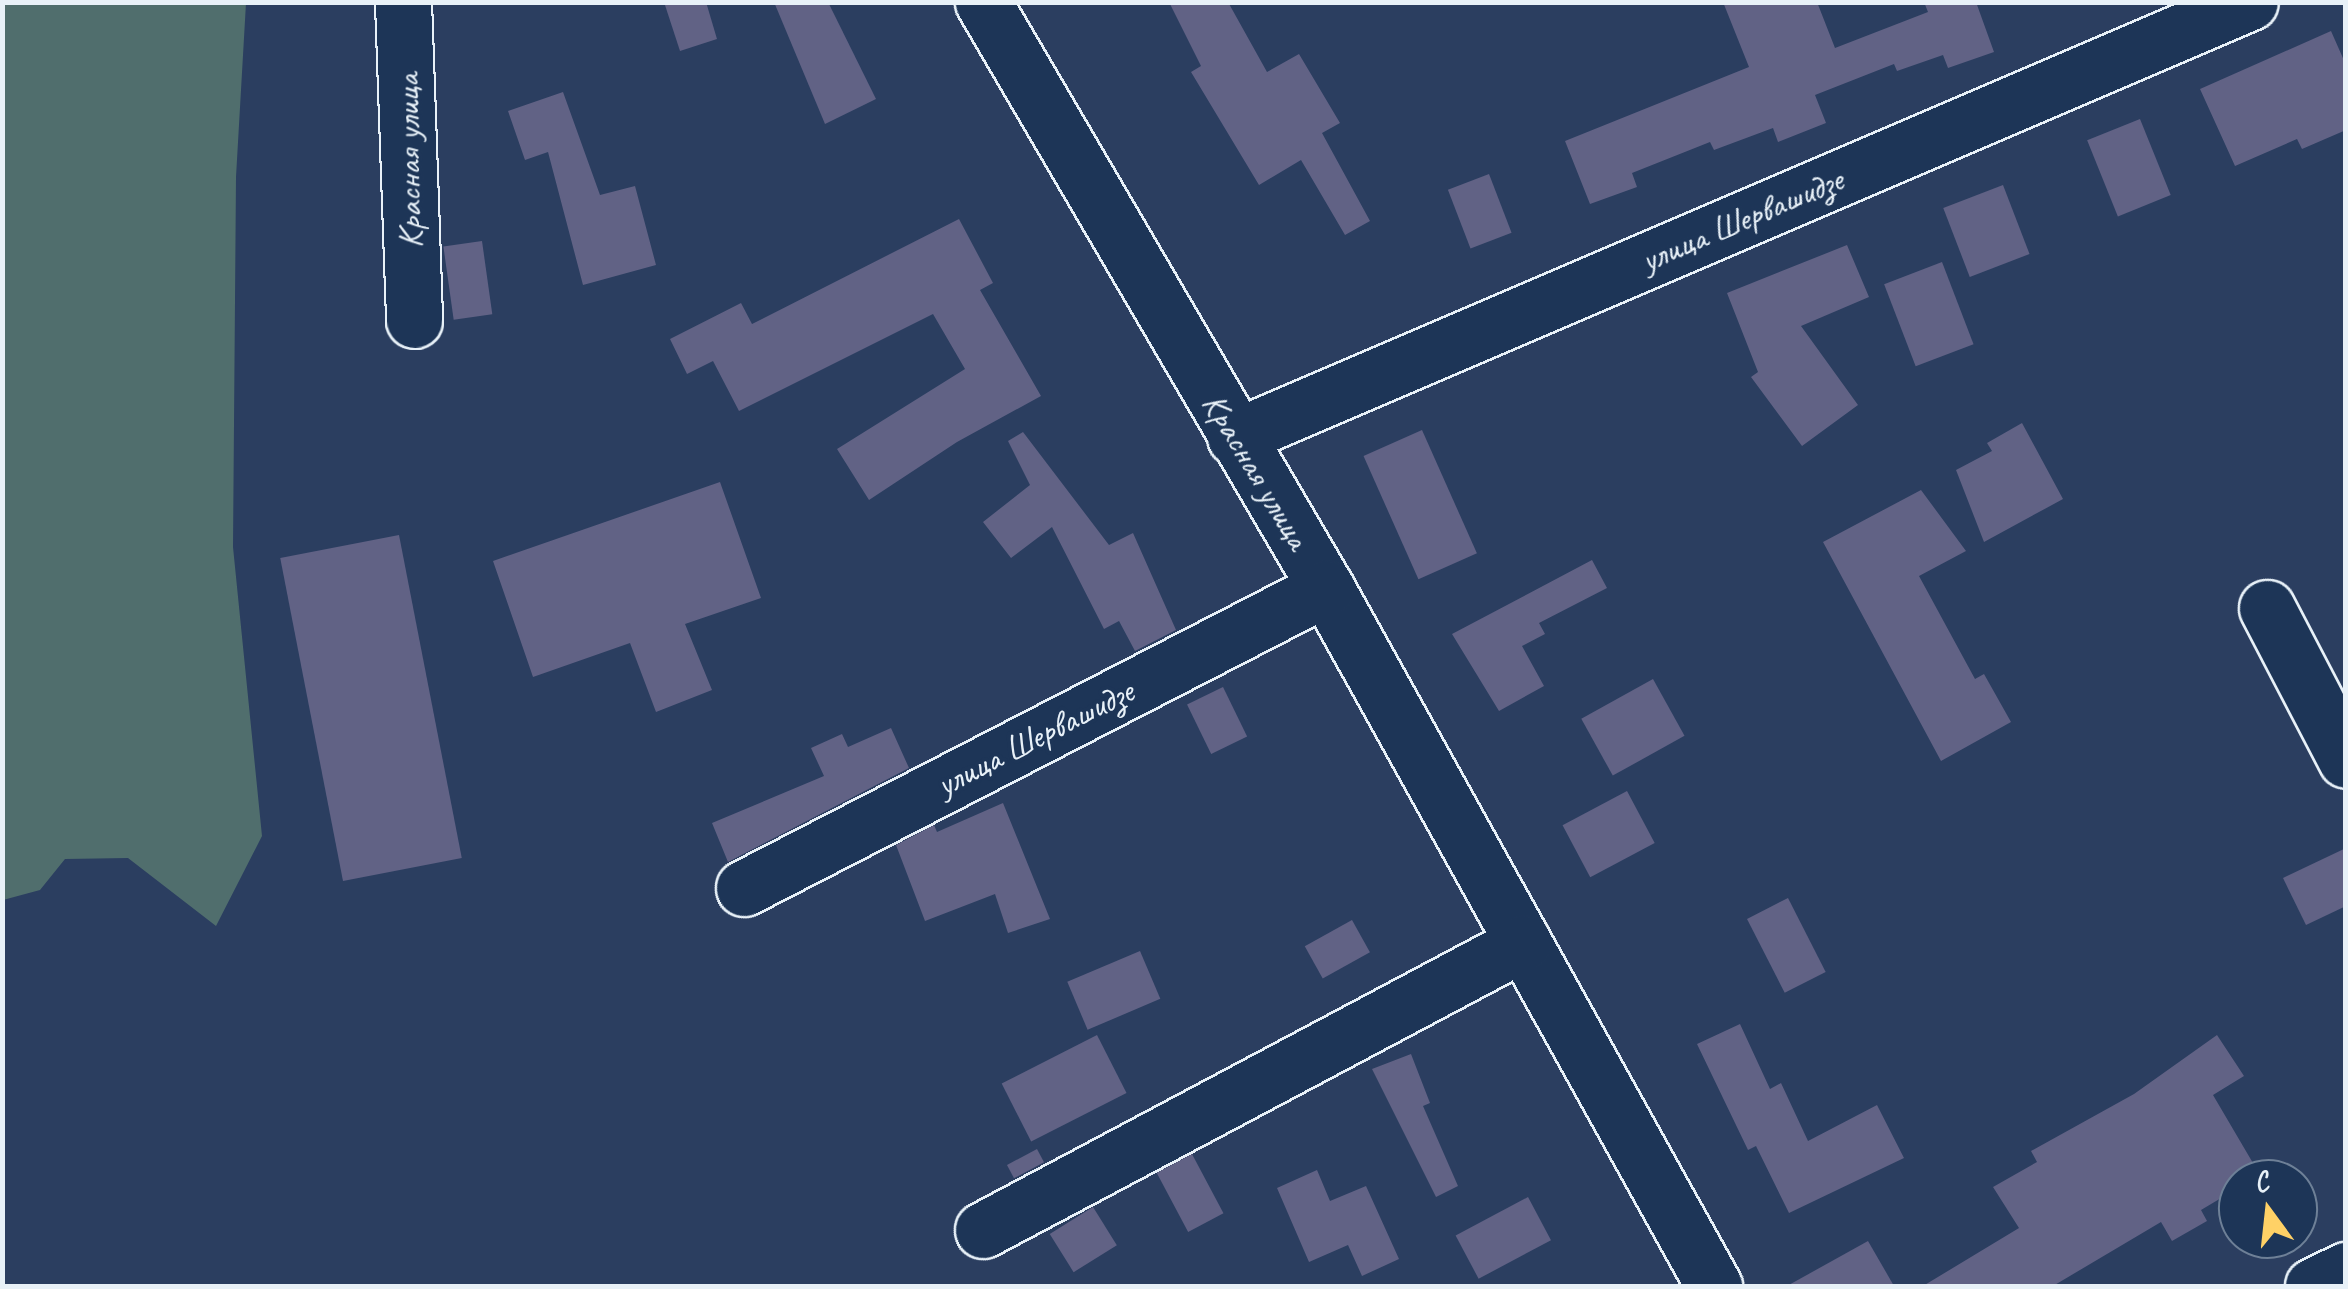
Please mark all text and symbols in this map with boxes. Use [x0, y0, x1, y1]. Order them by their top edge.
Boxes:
street label: Красная улица [386, 73, 432, 249]
street label: улица Шервашидзе [1634, 158, 1850, 282]
street label: Красная улица [1193, 385, 1319, 557]
street label: улица Шервашидзе [929, 670, 1141, 806]
north arrow [2218, 1159, 2318, 1259]
text: С [2249, 1163, 2272, 1200]

